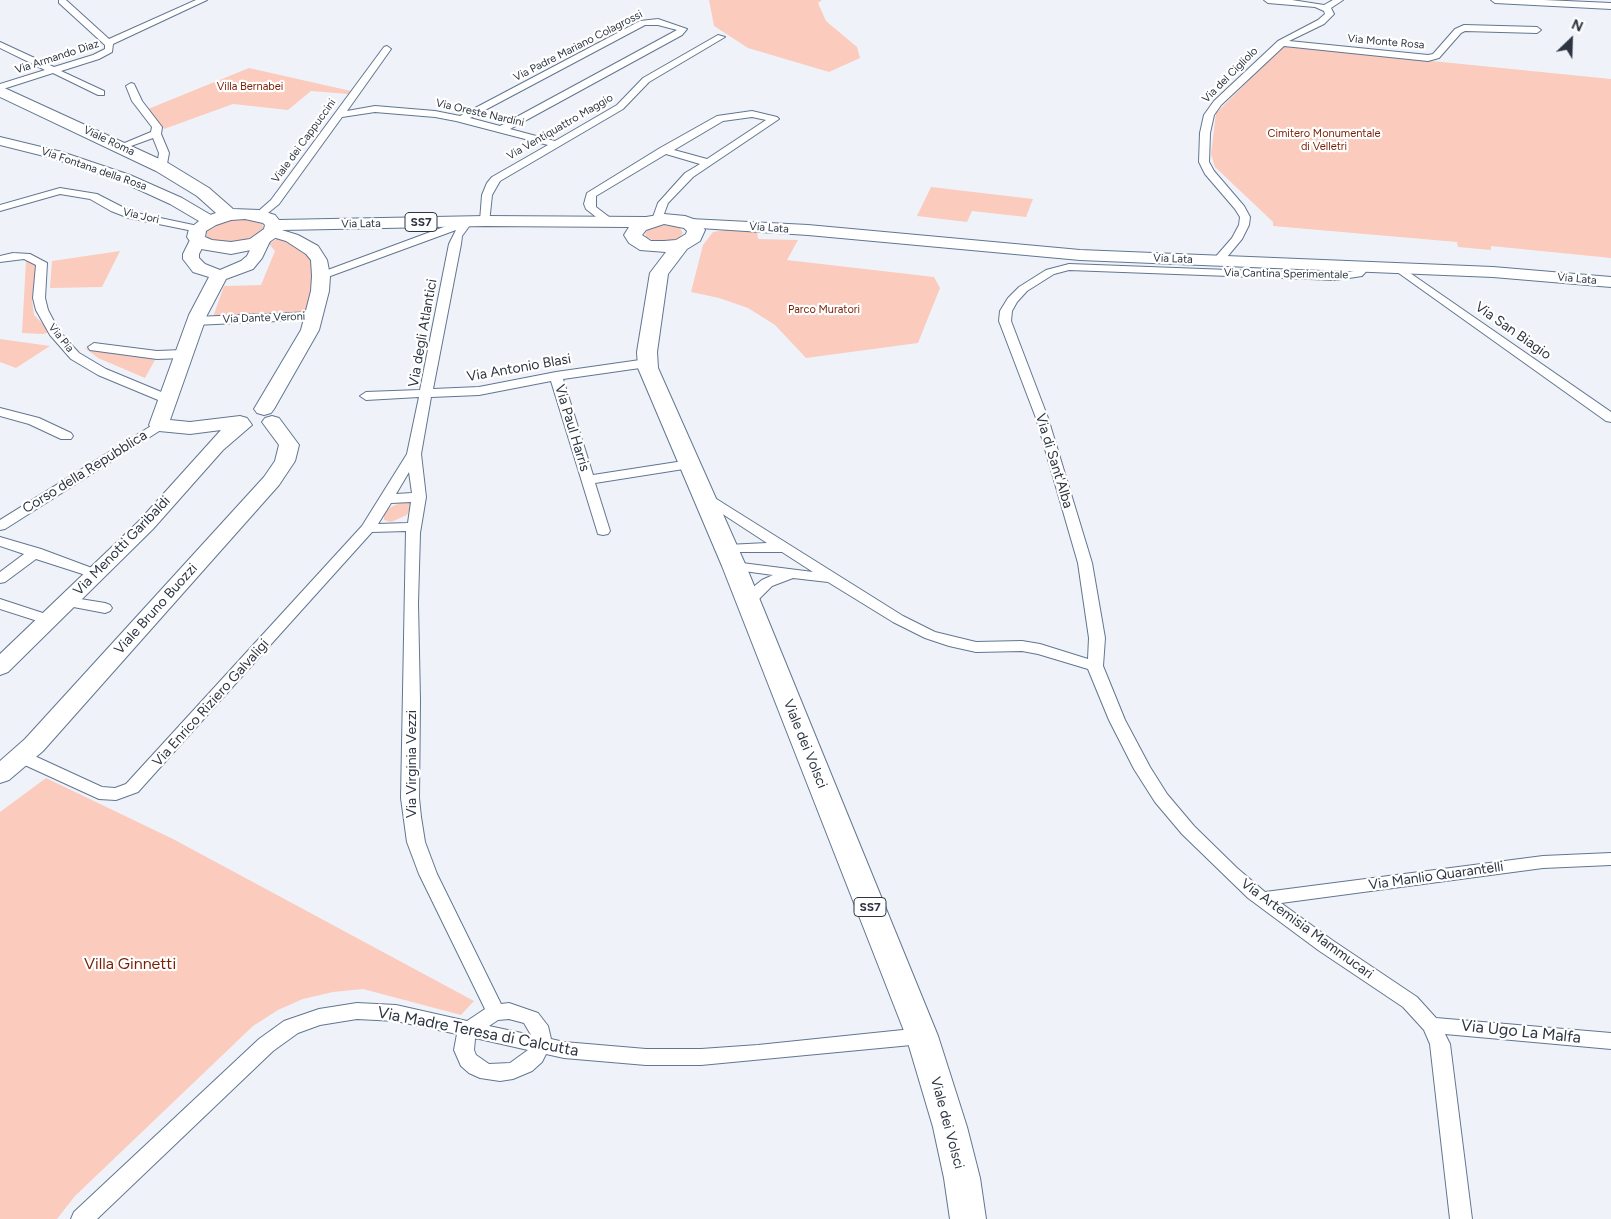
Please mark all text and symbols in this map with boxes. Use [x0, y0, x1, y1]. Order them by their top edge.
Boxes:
street label: Via Padre Mariano Colagrossi [511, 8, 645, 84]
north arrow [1546, 15, 1596, 65]
text: N [1569, 16, 1586, 36]
street label: Via Monte Rosa [1347, 32, 1425, 52]
street label: Via Armando Diaz [13, 37, 101, 77]
street label: Via del Cigliolo [1199, 44, 1261, 106]
park label: Villa Bernabei [217, 80, 283, 94]
street label: Via Ventiquattro Maggio [505, 91, 615, 163]
street label: Viale dei Cappuccini [269, 96, 339, 186]
street label: Via Oreste Nardini [435, 96, 525, 130]
street label: Viale Roma [81, 123, 137, 159]
park label: Cimitero Monumentale di Velletri [1268, 127, 1380, 153]
street label: Via Fontana della Rosa [39, 145, 149, 193]
street label: Via Jori [122, 205, 160, 227]
road number: SS7 [405, 212, 437, 232]
street label: Via Lata [341, 217, 381, 231]
street label: Via Lata [749, 220, 789, 236]
street label: Via Lata [1153, 252, 1193, 266]
street label: Via Cantina Sperimentale [1224, 266, 1348, 282]
street label: Via Lata [1557, 271, 1597, 287]
street label: Via degli Atlantici [405, 278, 441, 388]
street label: Via San Biagio [1472, 299, 1554, 363]
park label: Parco Muratori [788, 303, 860, 317]
street label: Via Dante Veroni [222, 310, 306, 326]
street label: Via Pia [45, 321, 77, 355]
street label: Via Antonio Blasi [466, 351, 572, 385]
street label: Via Paul Harris [551, 383, 593, 473]
street label: Via di Sant'Alba [1032, 412, 1076, 510]
street label: Corso della Repubblica [20, 427, 150, 517]
street label: Via Menotti Garibaldi [70, 493, 174, 599]
street label: Viale Bruno Buozzi [111, 560, 201, 658]
street label: Via Enrico Riziero Galvaligi [149, 636, 273, 770]
street label: Viale dei Volsci [780, 697, 830, 791]
street label: Via Virginia Vezzi [404, 710, 420, 818]
street label: Via Manlio Quarantelli [1367, 858, 1505, 894]
street label: Via Artemisia Mammucari [1238, 875, 1376, 983]
road number: SS7 [854, 898, 886, 916]
park label: Villa Ginnetti [84, 954, 176, 974]
street label: Via Madre Teresa di Calcutta [376, 1003, 580, 1061]
street label: Via Ugo La Malfa [1460, 1016, 1582, 1048]
street label: Viale dei Volsci [927, 1075, 967, 1171]

